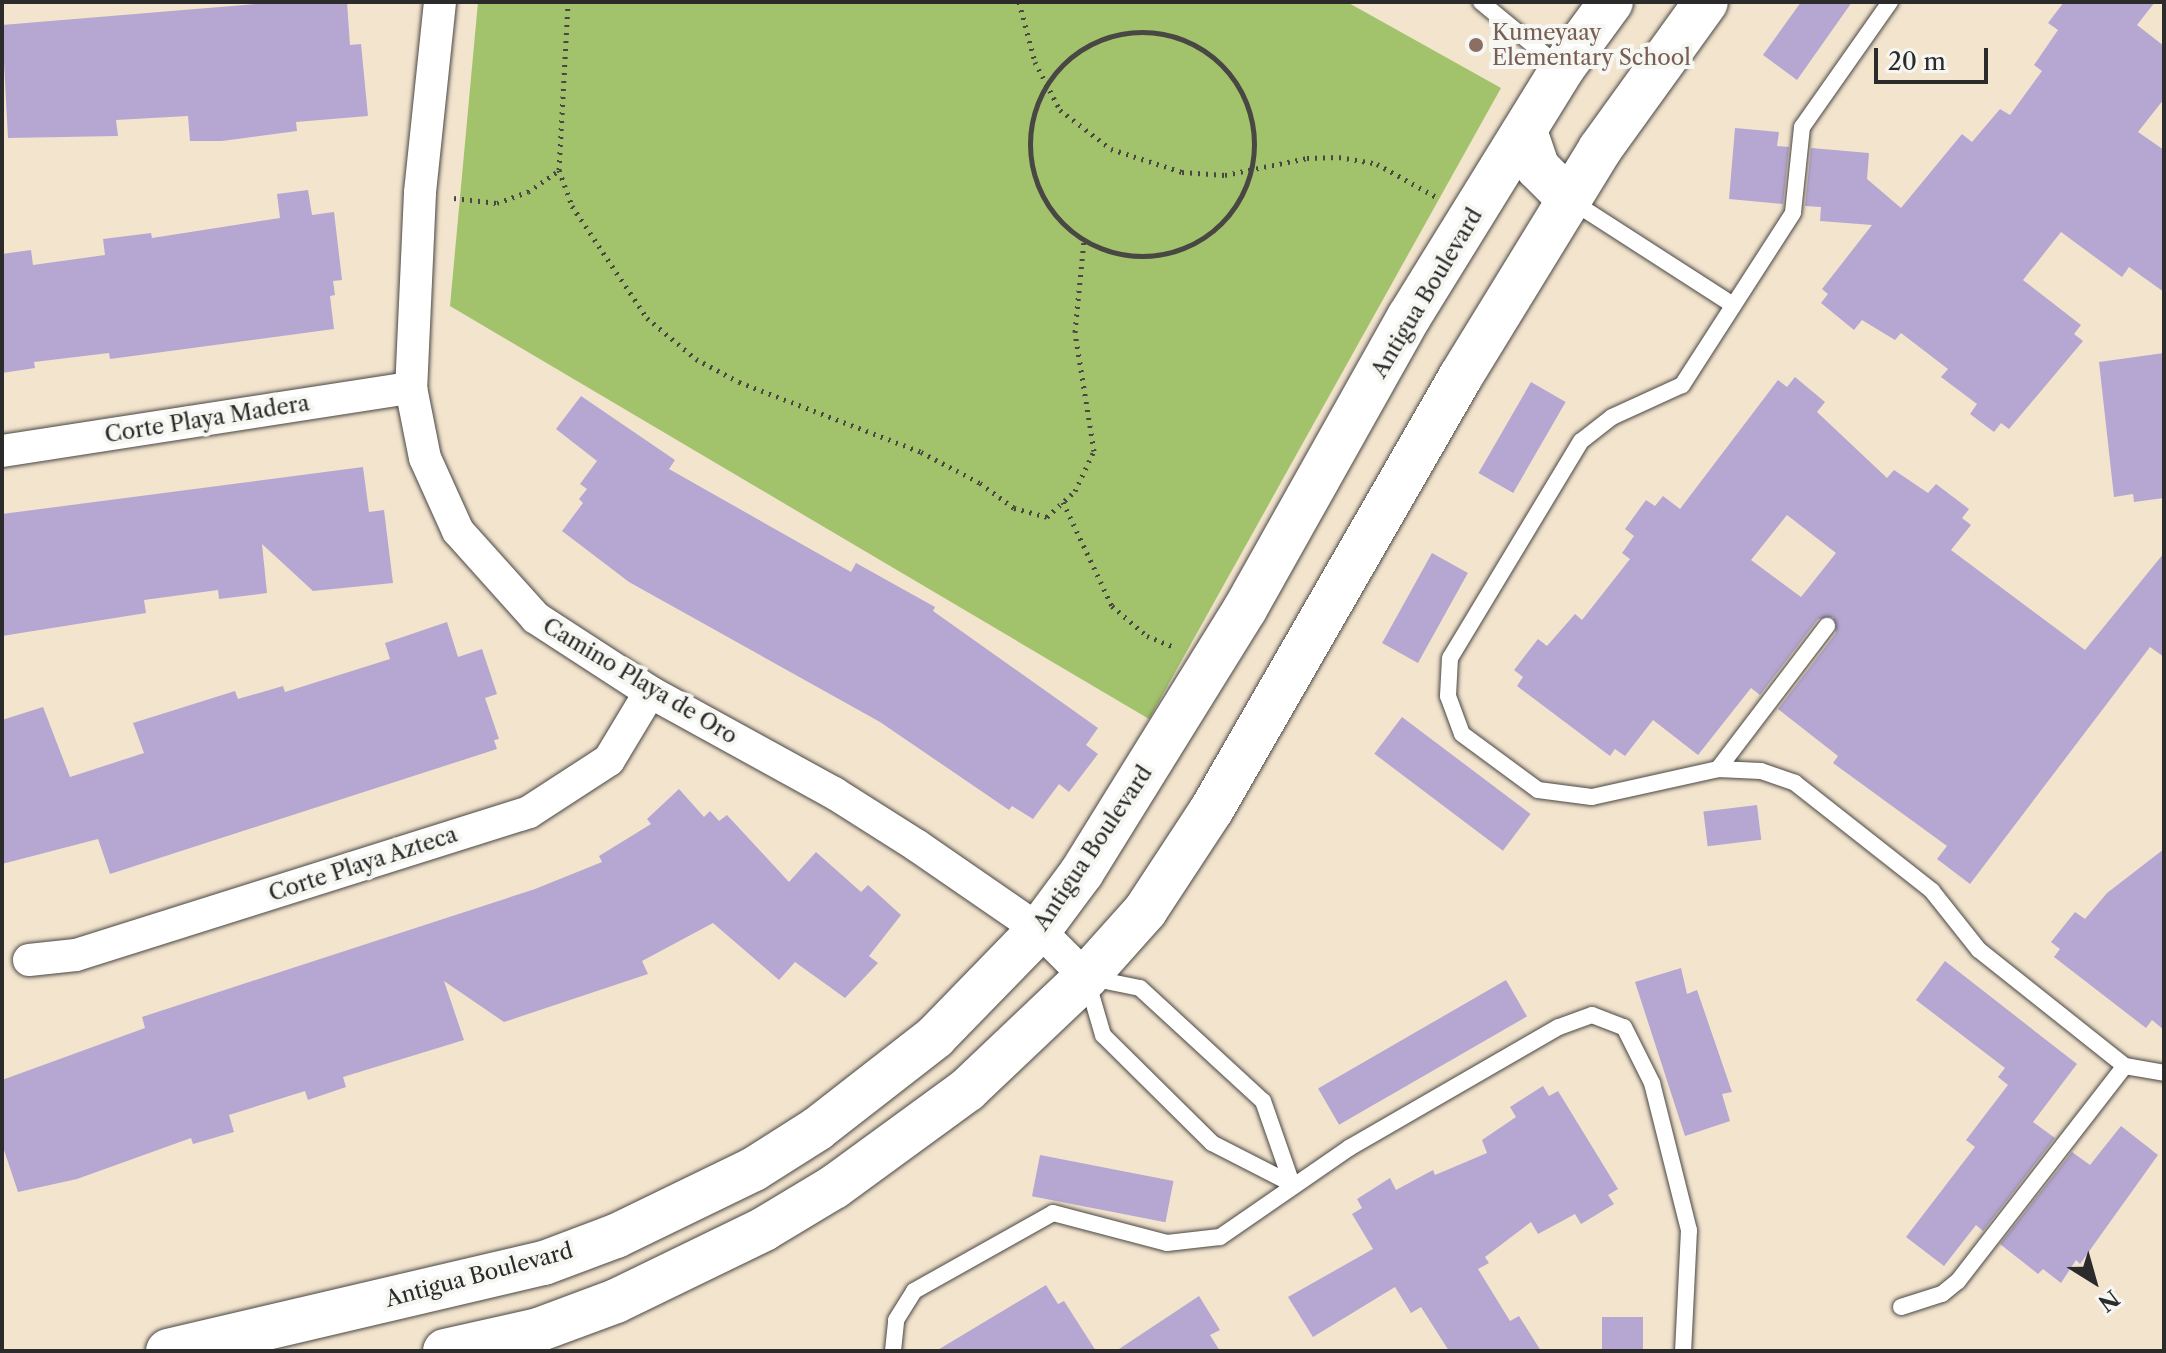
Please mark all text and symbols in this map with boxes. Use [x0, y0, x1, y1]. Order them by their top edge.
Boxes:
place label: Kumeyaay Elementary School [1492, 19, 1691, 70]
scale bar [1878, 32, 1992, 82]
marker: Kumeyaay Elementary School [1467, 36, 1485, 54]
text: 20 m [1888, 47, 1946, 76]
street label: Antigua Boulevard [1366, 203, 1488, 383]
street label: Corte Playa Madera [103, 390, 311, 448]
street label: Camino Playa de Oro [538, 612, 742, 750]
street label: Antigua Boulevard [1028, 761, 1158, 935]
street label: Corte Playa Azteca [265, 821, 461, 907]
street label: Antigua Boulevard [382, 1237, 576, 1313]
north arrow [2054, 1241, 2134, 1321]
text: N [2093, 1284, 2125, 1317]

